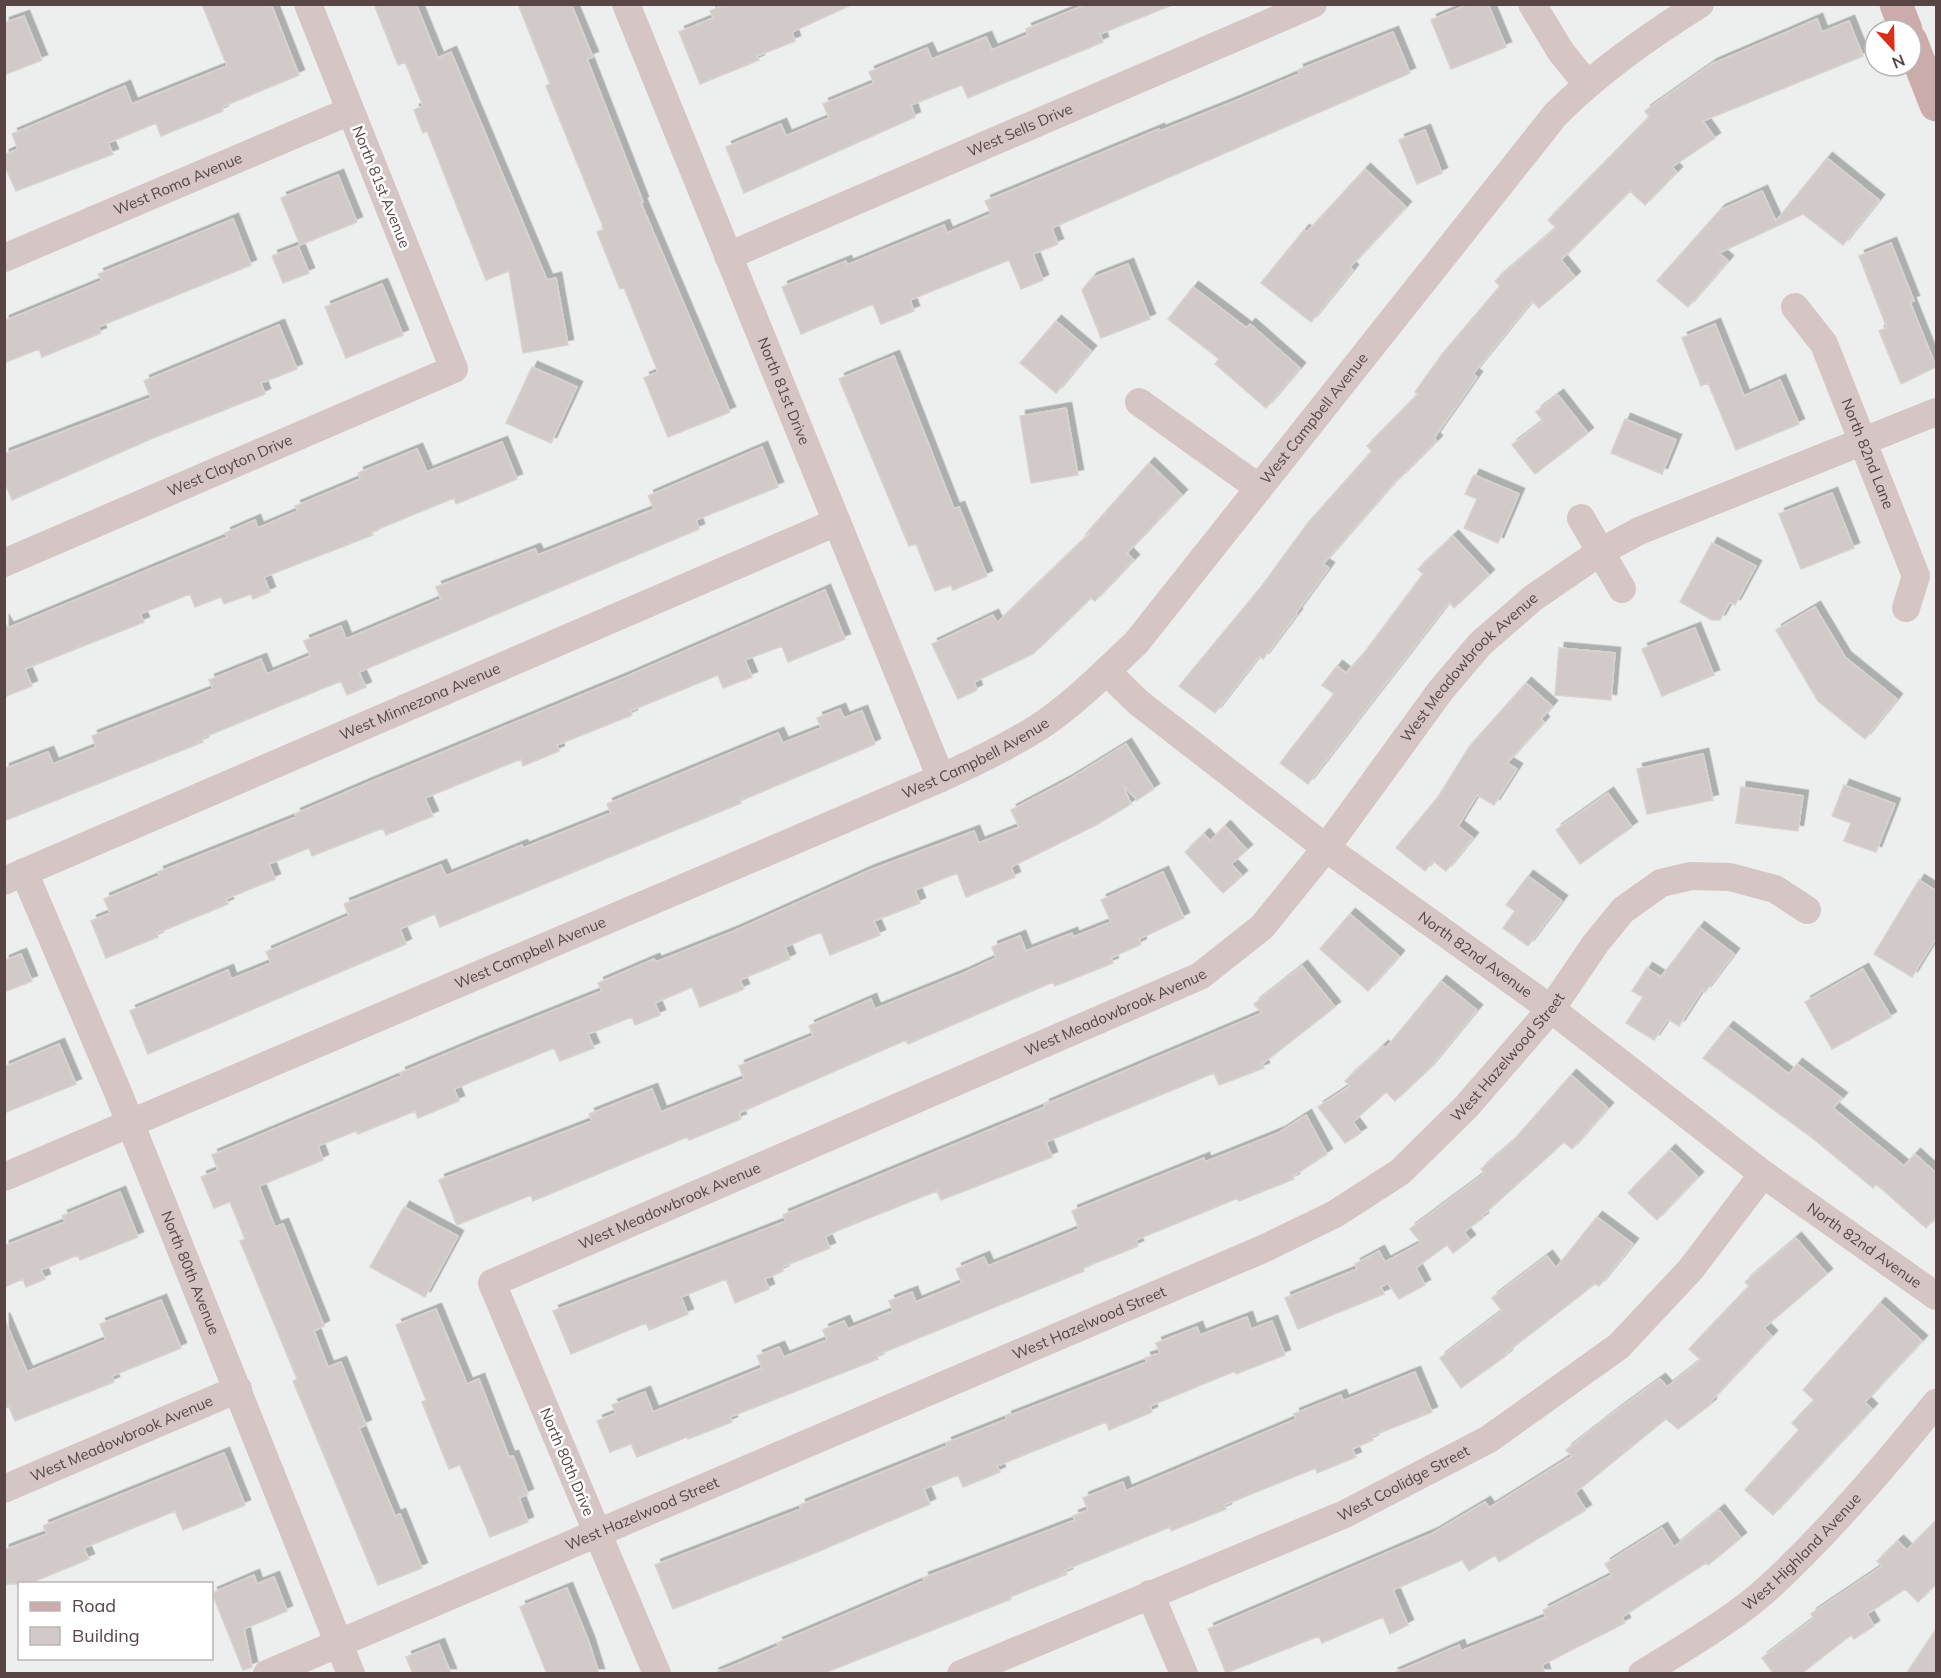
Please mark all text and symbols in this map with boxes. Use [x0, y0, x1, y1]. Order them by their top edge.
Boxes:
north arrow [1863, 18, 1923, 78]
text: N [1889, 50, 1908, 73]
street label: West Sells Drive [964, 99, 1075, 161]
street label: North 81st Avenue [348, 123, 415, 251]
street label: West Roma Avenue [111, 148, 245, 219]
street label: North 81st Drive [754, 334, 814, 448]
street label: West Campbell Avenue [1256, 349, 1372, 488]
street label: North 82nd Lane [1837, 395, 1898, 512]
street label: West Clayton Drive [164, 430, 295, 500]
street label: West Meadowbrook Avenue [1396, 588, 1542, 746]
street label: West Minnezona Avenue [337, 658, 503, 744]
street label: West Campbell Avenue [899, 713, 1053, 803]
street label: North 82nd Avenue [1415, 907, 1536, 1002]
street label: West Campbell Avenue [452, 912, 608, 993]
street label: West Meadowbrook Avenue [1021, 964, 1210, 1060]
street label: West Hazelwood Street [1447, 989, 1568, 1126]
street label: West Meadowbrook Avenue [575, 1158, 763, 1253]
street label: North 82nd Avenue [1804, 1198, 1926, 1292]
street label: North 80th Avenue [157, 1208, 224, 1337]
street label: West Hazelwood Street [1009, 1282, 1169, 1364]
street label: West Meadowbrook Avenue [27, 1391, 216, 1486]
street label: North 80th Drive [536, 1405, 599, 1519]
street label: West Coolidge Street [1334, 1441, 1473, 1525]
street label: West Hazelwood Street [562, 1472, 722, 1555]
street label: West Highland Avenue [1738, 1489, 1865, 1615]
legend [18, 1582, 213, 1660]
text: Road [72, 1594, 116, 1617]
text: Building [72, 1624, 140, 1647]

